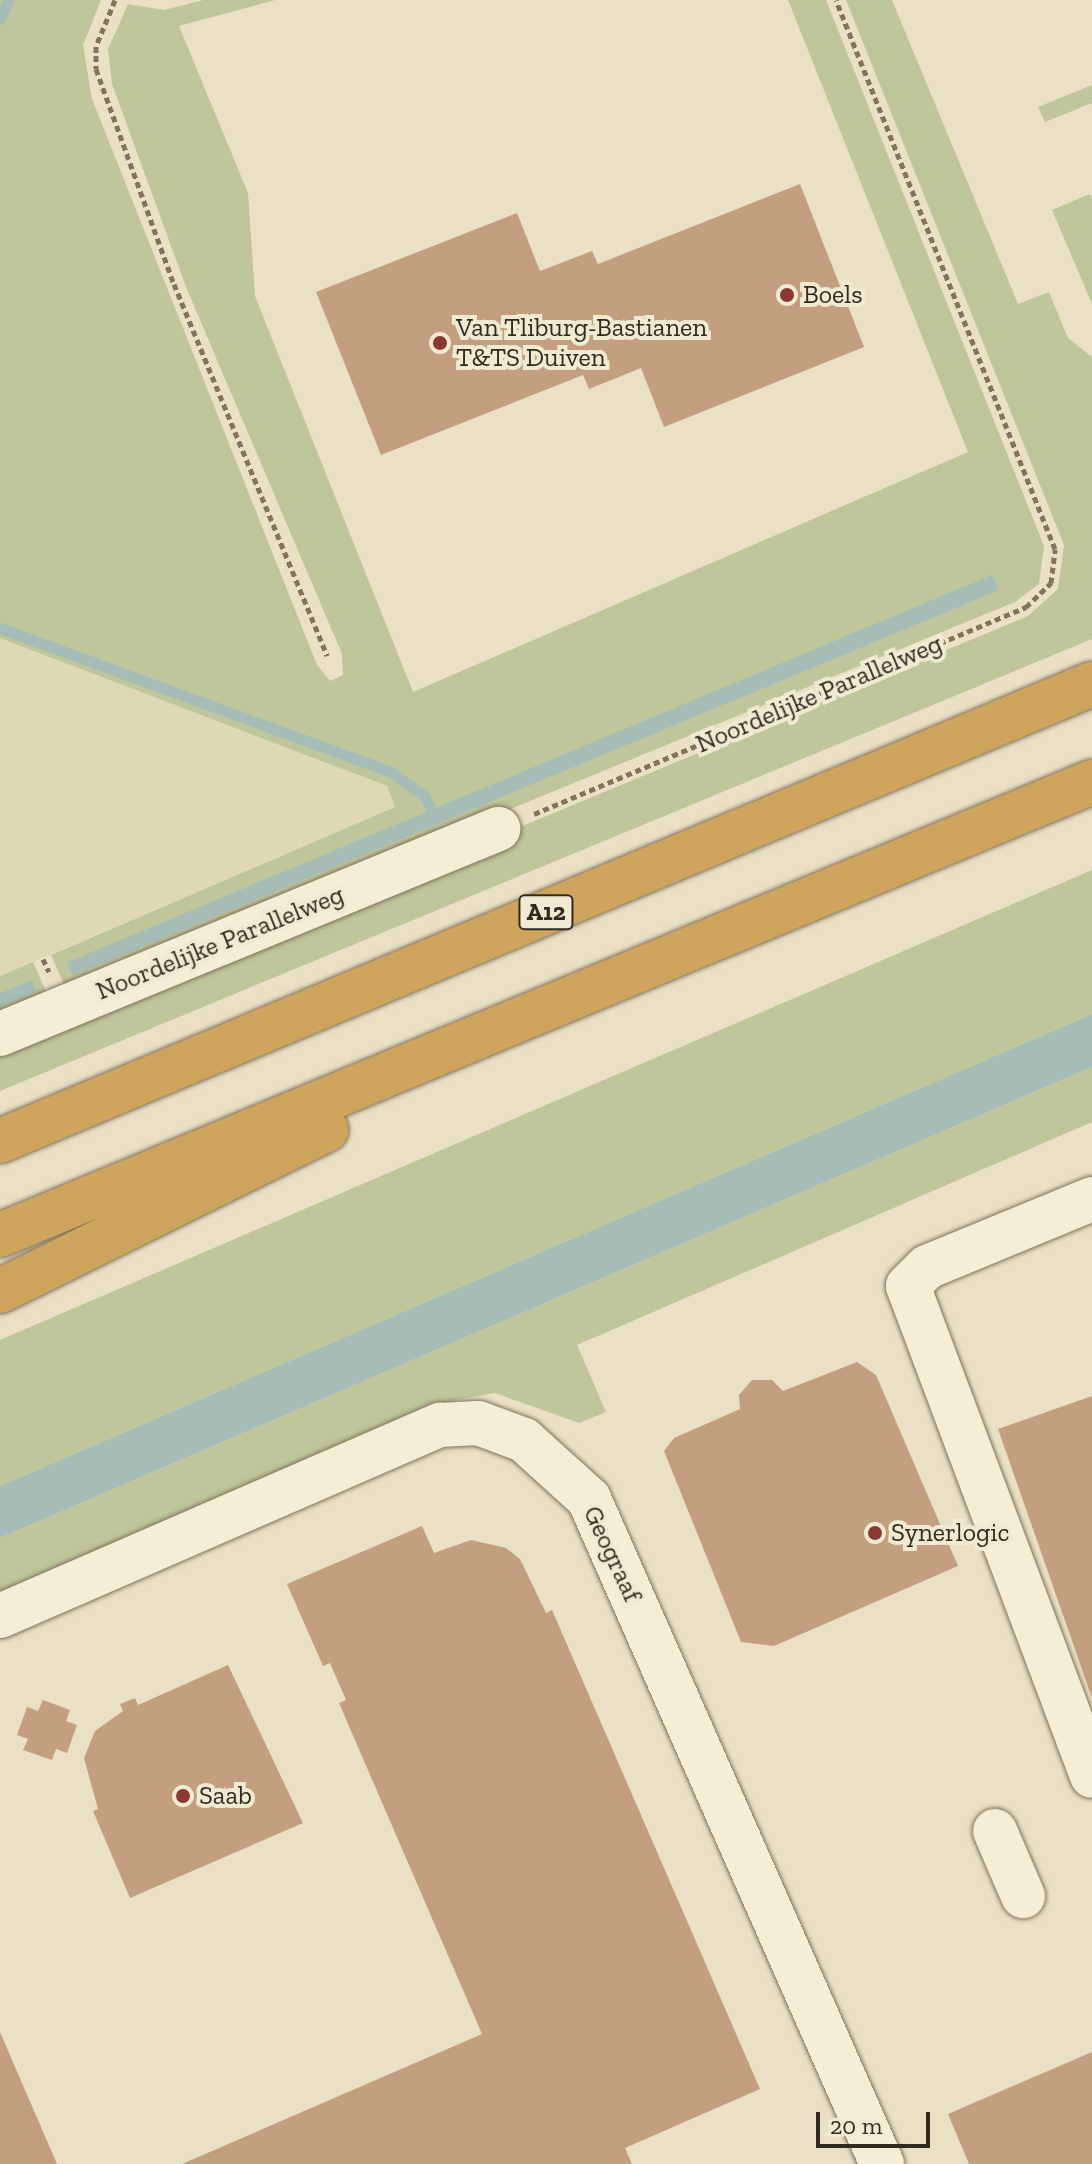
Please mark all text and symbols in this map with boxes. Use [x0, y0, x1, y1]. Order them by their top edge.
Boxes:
place label: Boels [803, 279, 863, 311]
marker: Boels [778, 286, 796, 304]
place label: Van Tliburg-Bastianen T&TS Duiven [456, 312, 708, 374]
marker: Van Tliburg-Bastianen T&TS Duiven [431, 334, 449, 352]
street label: Noordelijke Parallelweg [691, 628, 947, 760]
street label: Noordelijke Parallelweg [92, 879, 348, 1007]
road number: A12 [518, 892, 574, 932]
street label: Geograaf [576, 1501, 648, 1607]
place label: Synerlogic [891, 1517, 1010, 1549]
marker: Synerlogic [866, 1524, 884, 1542]
place label: Saab [199, 1780, 252, 1812]
marker: Saab [174, 1787, 192, 1805]
scale bar [820, 2096, 934, 2146]
text: 20 m [830, 2111, 882, 2140]

